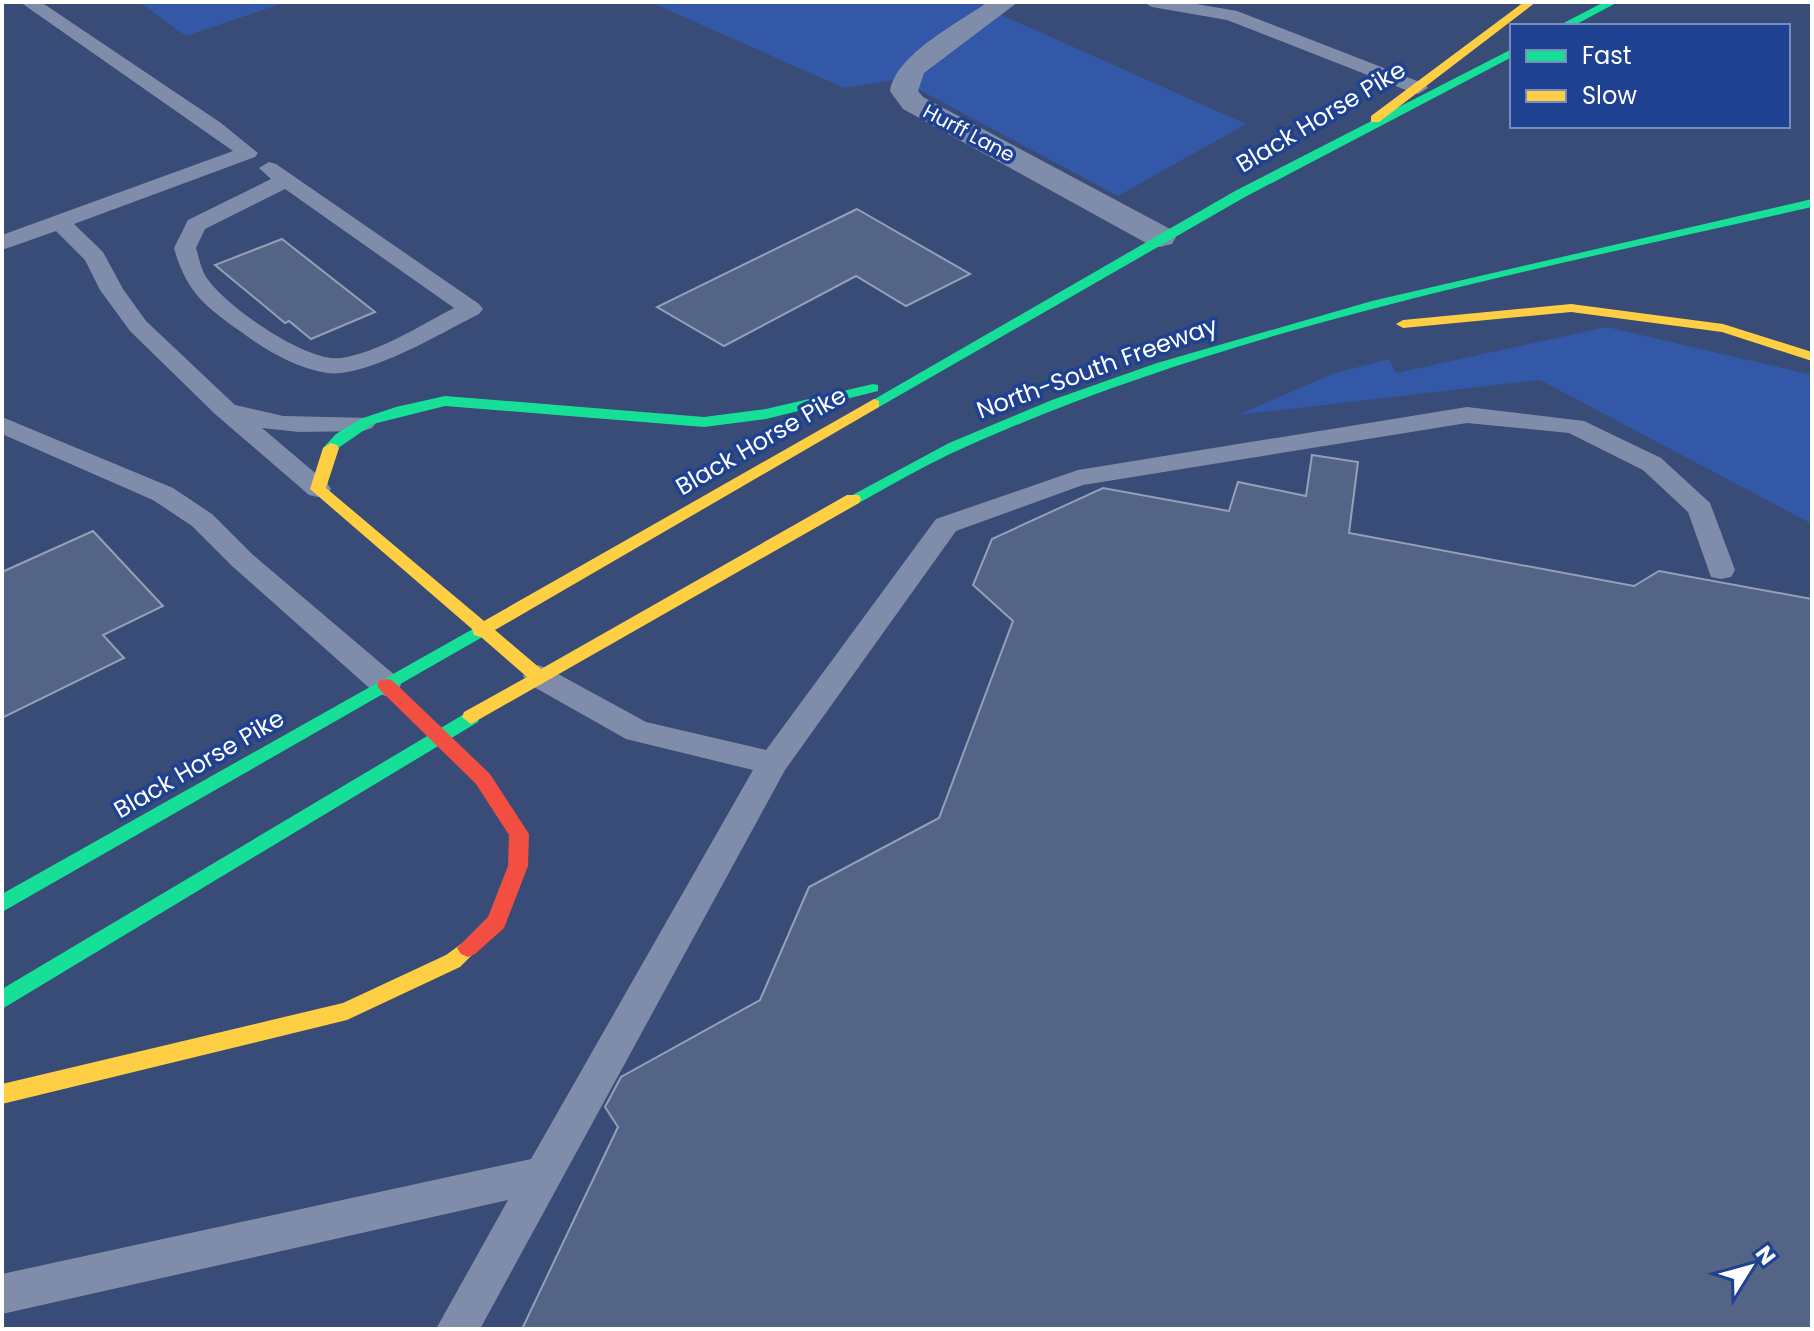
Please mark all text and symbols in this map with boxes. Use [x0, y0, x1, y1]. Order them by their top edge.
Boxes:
legend [1510, 24, 1790, 128]
text: Fast [1582, 39, 1632, 72]
street label: Black Horse Pike [1230, 53, 1412, 180]
text: Slow [1582, 79, 1637, 112]
street label: Hurff Lane [918, 97, 1020, 169]
street label: North-South Freeway [972, 308, 1222, 426]
street label: Black Horse Pike [669, 378, 852, 503]
street label: Black Horse Pike [107, 701, 290, 826]
north arrow [1710, 1227, 1790, 1307]
text: N [1748, 1239, 1783, 1271]

